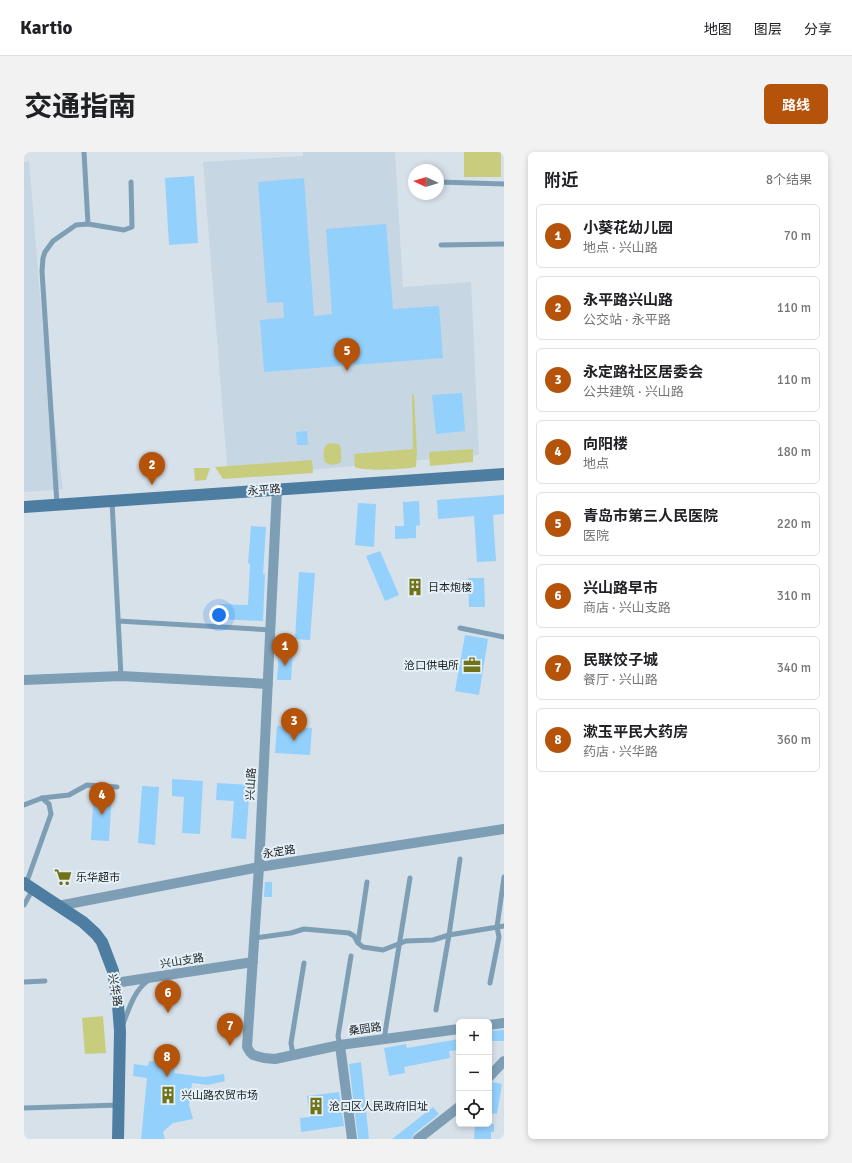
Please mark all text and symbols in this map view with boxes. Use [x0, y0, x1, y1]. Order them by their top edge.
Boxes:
text: Kartio [20, 16, 73, 40]
text: 地图 [704, 21, 732, 38]
text: 图层 [754, 21, 782, 38]
text: 分享 [804, 21, 832, 38]
button: 路线 [764, 84, 828, 124]
text: 交通指南 [24, 90, 136, 124]
north arrow [408, 164, 444, 200]
text: 附近 [544, 170, 578, 191]
text: 8个结果 [766, 172, 812, 188]
text: 小葵花幼儿园 [583, 219, 673, 237]
text: 1 [554, 228, 562, 244]
text: 70 m [784, 228, 811, 244]
text: 地点 · 兴山路 [583, 240, 658, 256]
text: 永平路兴山路 [583, 291, 673, 309]
text: 2 [554, 300, 562, 316]
text: 110 m [777, 300, 811, 316]
text: 公交站 · 永平路 [583, 312, 671, 328]
pin: 5 [334, 338, 360, 371]
text: 永定路社区居委会 [583, 363, 703, 381]
text: 3 [554, 372, 562, 388]
text: 110 m [777, 372, 811, 388]
text: 公共建筑 · 兴山路 [583, 384, 684, 400]
text: 向阳楼 [583, 435, 628, 453]
text: 4 [554, 444, 562, 460]
text: 180 m [777, 444, 811, 460]
pin: 2 [139, 452, 165, 485]
text: 地点 [583, 456, 609, 472]
street label: 永平路 [247, 482, 281, 498]
text: 青岛市第三人民医院 [583, 507, 718, 525]
text: 5 [554, 516, 562, 532]
text: 220 m [777, 516, 811, 532]
text: 医院 [583, 528, 609, 544]
building icon: 日本炮楼 [405, 577, 425, 597]
text: 兴山路早市 [583, 579, 658, 597]
place label: 日本炮楼 [428, 581, 472, 594]
text: 6 [554, 588, 562, 604]
text: 310 m [777, 588, 811, 604]
text: 商店 · 兴山支路 [583, 600, 671, 616]
your location [209, 605, 229, 625]
pin: 1 [272, 633, 298, 666]
text: 民联饺子城 [583, 651, 658, 669]
office icon: 沧口供电所 [462, 655, 482, 675]
place label: 沧口供电所 [404, 659, 459, 672]
text: 7 [554, 660, 562, 676]
text: 340 m [777, 660, 811, 676]
text: 餐厅 · 兴山路 [583, 672, 658, 688]
pin: 3 [281, 708, 307, 741]
text: 漱玉平民大药房 [583, 723, 688, 741]
text: 8 [554, 732, 562, 748]
text: 360 m [777, 732, 811, 748]
text: 药店 · 兴华路 [583, 744, 658, 760]
street label: 兴山路 [244, 767, 258, 801]
pin: 4 [89, 782, 115, 815]
street label: 永定路 [262, 843, 296, 861]
supermarket icon: 乐华超市 [53, 867, 73, 887]
place label: 乐华超市 [76, 871, 120, 884]
street label: 兴山支路 [159, 951, 205, 971]
street label: 兴华路 [106, 973, 124, 1007]
pin: 6 [155, 980, 181, 1013]
pin: 7 [217, 1013, 243, 1046]
map controls [456, 1019, 492, 1127]
button: + [456, 1019, 492, 1055]
street label: 桑园路 [348, 1020, 382, 1038]
pin: 8 [154, 1044, 180, 1077]
button: − [456, 1055, 492, 1091]
building icon: 兴山路农贸市场 [158, 1085, 178, 1105]
place label: 兴山路农贸市场 [181, 1089, 258, 1102]
button: locate [456, 1091, 492, 1127]
building icon: 沧口区人民政府旧址 [306, 1096, 326, 1116]
place label: 沧口区人民政府旧址 [329, 1100, 428, 1113]

